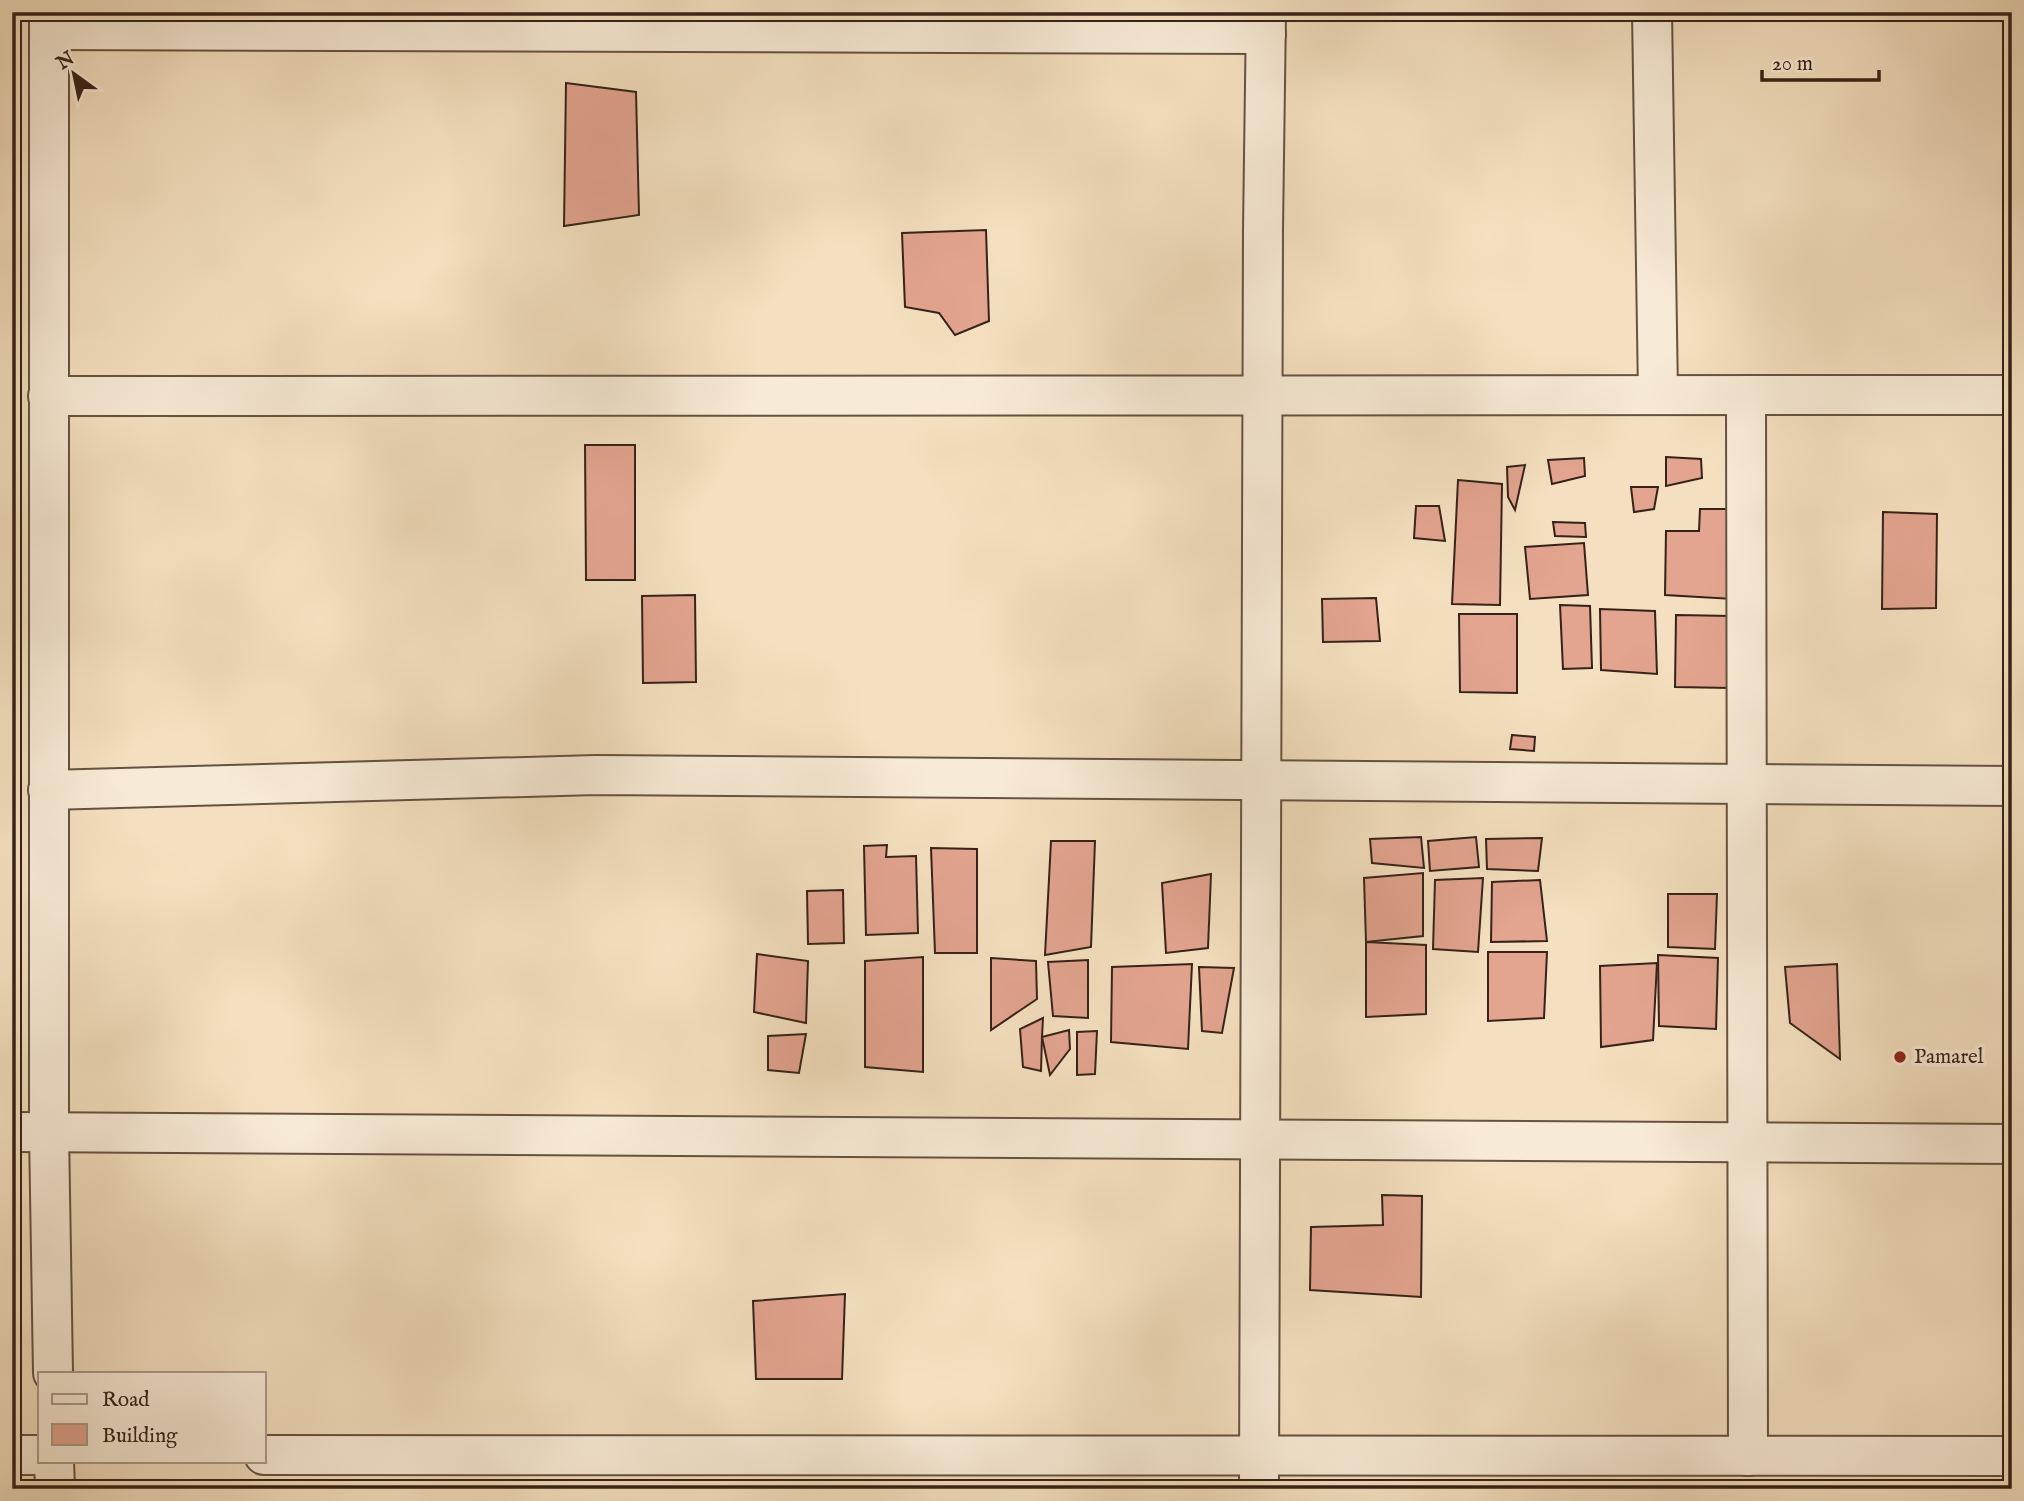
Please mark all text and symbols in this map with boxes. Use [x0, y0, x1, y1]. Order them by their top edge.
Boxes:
north arrow [38, 38, 108, 108]
scale bar [1762, 38, 1879, 82]
text: N [52, 47, 80, 77]
text: 20 m [1772, 51, 1813, 78]
place label: Pamarel [1914, 1044, 1984, 1071]
marker: Pamarel [1892, 1049, 1908, 1065]
legend [38, 1372, 266, 1462]
text: Road [102, 1387, 150, 1414]
text: Building [102, 1423, 178, 1450]

